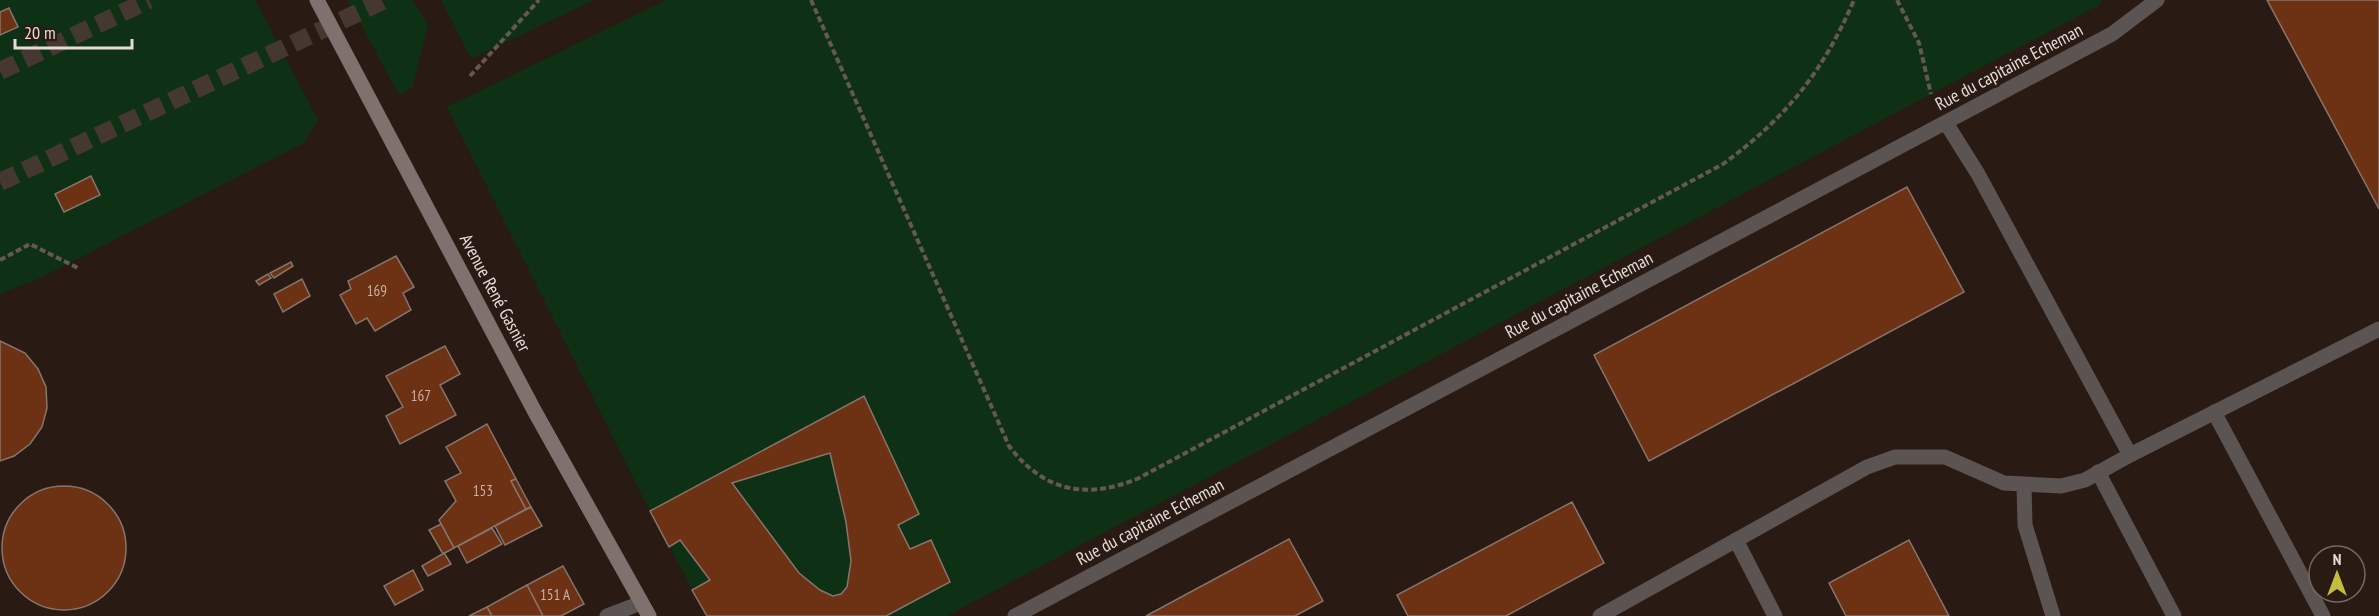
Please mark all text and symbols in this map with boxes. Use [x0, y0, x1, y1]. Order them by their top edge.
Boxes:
scale bar [15, 12, 132, 50]
street label: Rue du capitaine Echeman [1931, 18, 2087, 115]
text: 20 m [24, 21, 56, 44]
street label: Avenue René Gasnier [455, 230, 536, 356]
street label: Rue du capitaine Echeman [1501, 246, 1657, 343]
house number: 169 [367, 281, 387, 300]
house number: 167 [411, 386, 431, 405]
street label: Rue du capitaine Echeman [1072, 473, 1228, 570]
house number: 153 [473, 481, 493, 500]
north arrow [2307, 544, 2367, 604]
text: N [2333, 549, 2341, 569]
house number: 151 A [540, 585, 571, 604]

